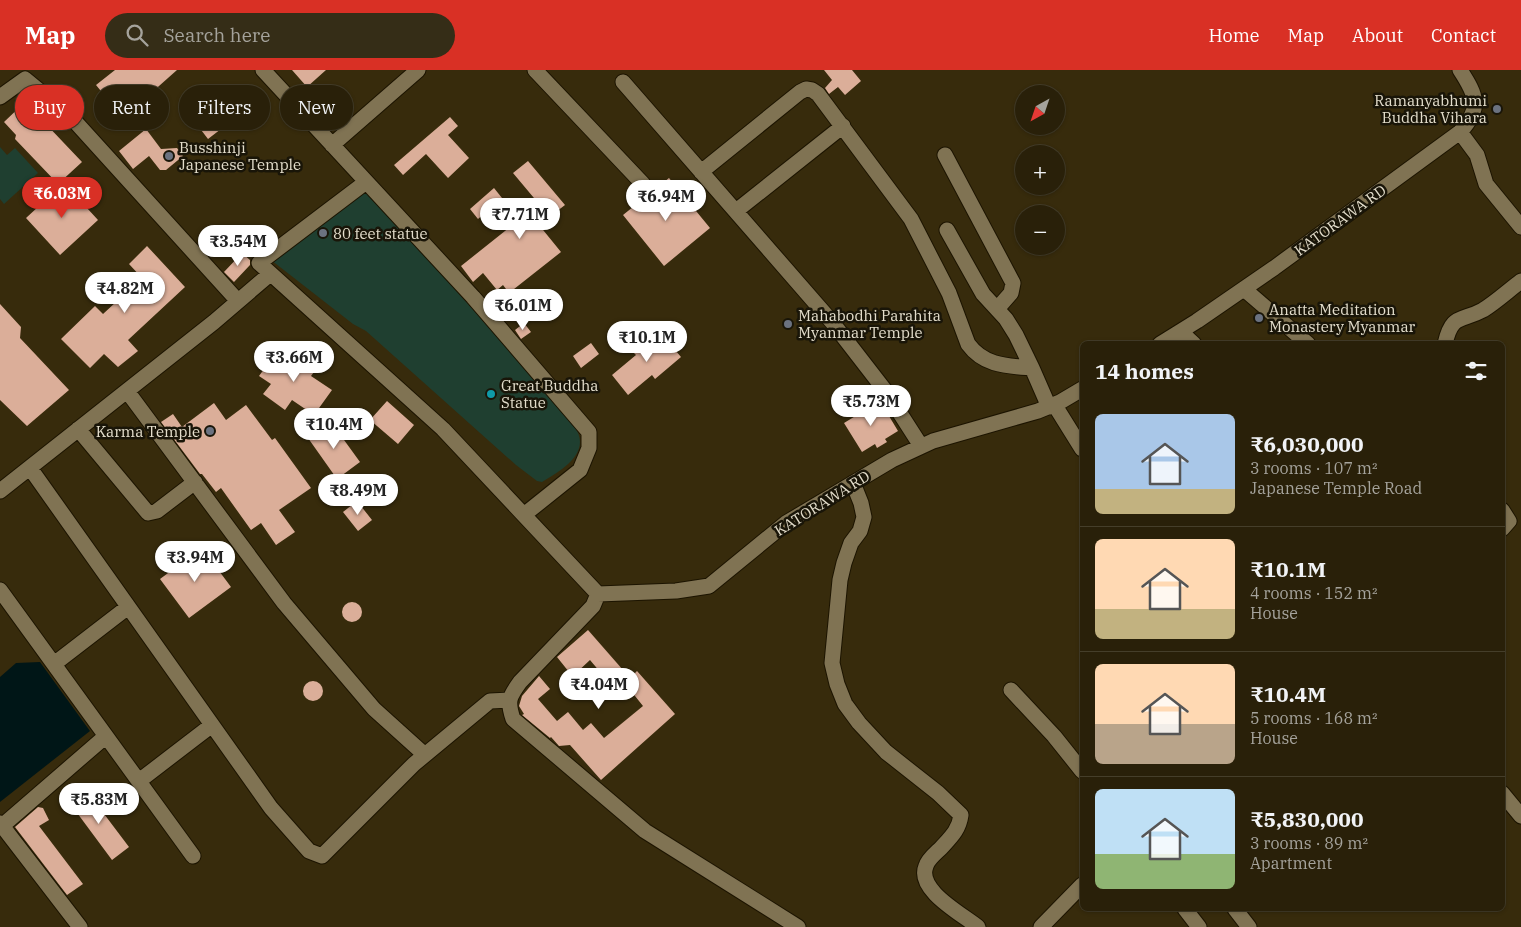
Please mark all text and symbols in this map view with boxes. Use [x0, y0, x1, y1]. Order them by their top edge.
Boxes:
search box [105, 13, 455, 58]
text: Map [25, 19, 75, 51]
icon: search [123, 21, 151, 49]
text: Search here [163, 23, 270, 47]
text: Home [1208, 24, 1260, 47]
text: Map [1288, 24, 1324, 47]
text: About [1352, 24, 1403, 47]
text: Contact [1431, 24, 1496, 47]
chip: Buy [15, 85, 84, 130]
chip: Rent [94, 85, 169, 130]
chip: Filters [179, 85, 270, 130]
chip: New [280, 85, 353, 130]
north arrow [1015, 85, 1065, 135]
map controls [1015, 85, 1065, 255]
place label: Ramanyabhumi Buddha Vihara [1374, 91, 1487, 127]
marker: Ramanyabhumi Buddha Vihara [1491, 103, 1503, 115]
place label: Busshinji Japanese Temple [179, 138, 301, 174]
button: + [1015, 145, 1065, 195]
marker: Busshinji Japanese Temple [163, 150, 175, 162]
pin: ₹6.03M [21, 176, 103, 219]
pin: ₹6.94M [625, 180, 707, 222]
street label: KATORAWA RD [1290, 180, 1390, 260]
text: ₹6.03M [33, 183, 91, 203]
text: ₹6.94M [637, 186, 695, 206]
pin: ₹7.71M [479, 198, 561, 240]
text: ₹7.71M [491, 204, 549, 224]
button: − [1015, 205, 1065, 255]
pin: ₹3.54M [197, 224, 279, 267]
place label: 80 feet statue [333, 224, 428, 243]
marker: 80 feet statue [317, 227, 329, 239]
text: ₹3.54M [209, 231, 267, 251]
pin: ₹4.82M [84, 272, 166, 314]
text: ₹4.82M [96, 278, 154, 298]
pin: ₹6.01M [482, 288, 564, 331]
text: ₹6.01M [494, 295, 552, 315]
place label: Anatta Meditation Monastery Myanmar [1269, 300, 1416, 336]
place label: Mahabodhi Parahita Myanmar Temple [798, 306, 941, 342]
marker: Anatta Meditation Monastery Myanmar [1253, 312, 1265, 324]
marker: Mahabodhi Parahita Myanmar Temple [782, 318, 794, 330]
pin: ₹10.1M [606, 320, 688, 363]
text: ₹10.1M [618, 327, 676, 347]
pin: ₹3.66M [253, 340, 335, 383]
text: ₹3.66M [265, 347, 323, 367]
text: 14 homes [1095, 357, 1194, 385]
icon: filters [1462, 357, 1490, 385]
place label: Great Buddha Statue [501, 376, 598, 412]
pin: ₹5.73M [830, 384, 912, 427]
marker: Great Buddha Statue [485, 388, 497, 400]
text: ₹5.73M [842, 391, 900, 411]
pin: ₹10.4M [293, 408, 375, 450]
text: ₹10.4M [305, 414, 363, 434]
place label: Karma Temple [96, 422, 200, 441]
marker: Karma Temple [204, 425, 216, 437]
text: ₹6,030,000 [1250, 430, 1364, 458]
icon: home [1135, 434, 1195, 494]
text: 3 rooms · 107 m² [1250, 458, 1378, 478]
street label: KATORAWA RD [771, 466, 873, 540]
pin: ₹8.49M [317, 474, 399, 516]
text: Japanese Temple Road [1250, 478, 1422, 498]
text: ₹8.49M [329, 480, 387, 500]
pin: ₹3.94M [154, 540, 236, 583]
text: ₹3.94M [166, 547, 224, 567]
text: ₹10.1M [1250, 555, 1326, 583]
icon: home [1135, 559, 1195, 619]
text: 4 rooms · 152 m² [1250, 583, 1378, 603]
text: House [1250, 603, 1298, 623]
pin: ₹4.04M [558, 668, 640, 710]
text: ₹4.04M [570, 674, 628, 694]
text: ₹10.4M [1250, 680, 1326, 708]
icon: home [1135, 684, 1195, 744]
text: 5 rooms · 168 m² [1250, 708, 1378, 728]
text: House [1250, 728, 1298, 748]
pin: ₹5.83M [58, 782, 140, 825]
text: ₹5.83M [70, 789, 128, 809]
text: ₹5,830,000 [1250, 805, 1364, 833]
icon: home [1135, 809, 1195, 869]
text: 3 rooms · 89 m² [1250, 833, 1368, 853]
text: Apartment [1250, 853, 1332, 873]

